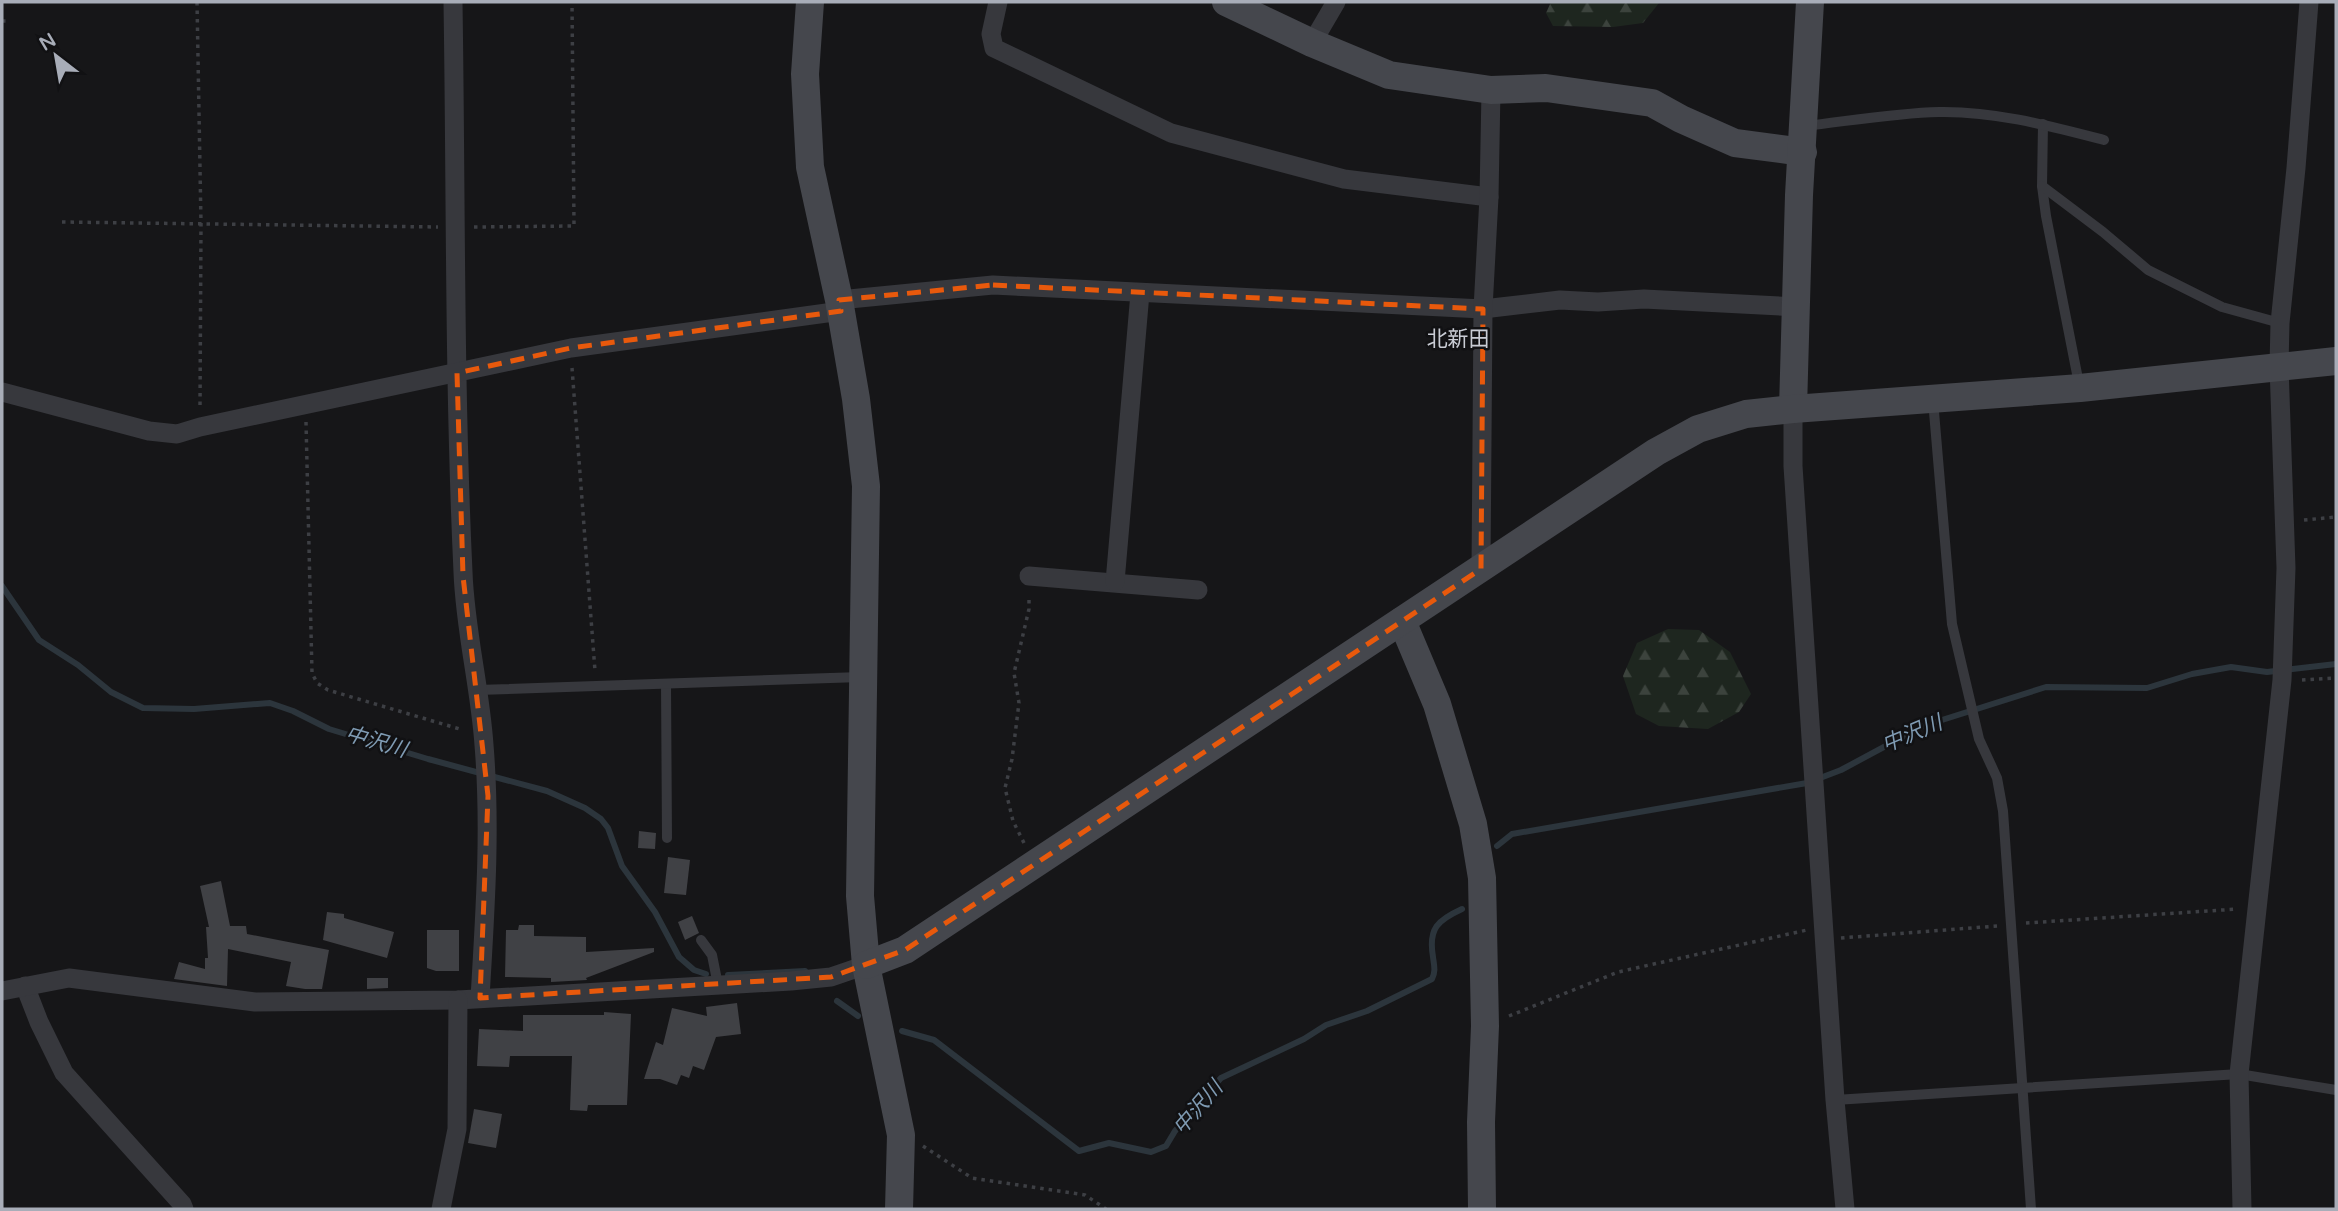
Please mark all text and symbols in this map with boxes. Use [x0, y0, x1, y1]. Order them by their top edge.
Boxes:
north arrow [21, 21, 91, 91]
text: N [36, 29, 60, 56]
district label: 北新田 [1427, 327, 1490, 352]
water label: 中沢川 [1878, 709, 1948, 758]
water label: 中沢川 [342, 721, 412, 763]
water label: 中沢川 [1168, 1075, 1229, 1140]

